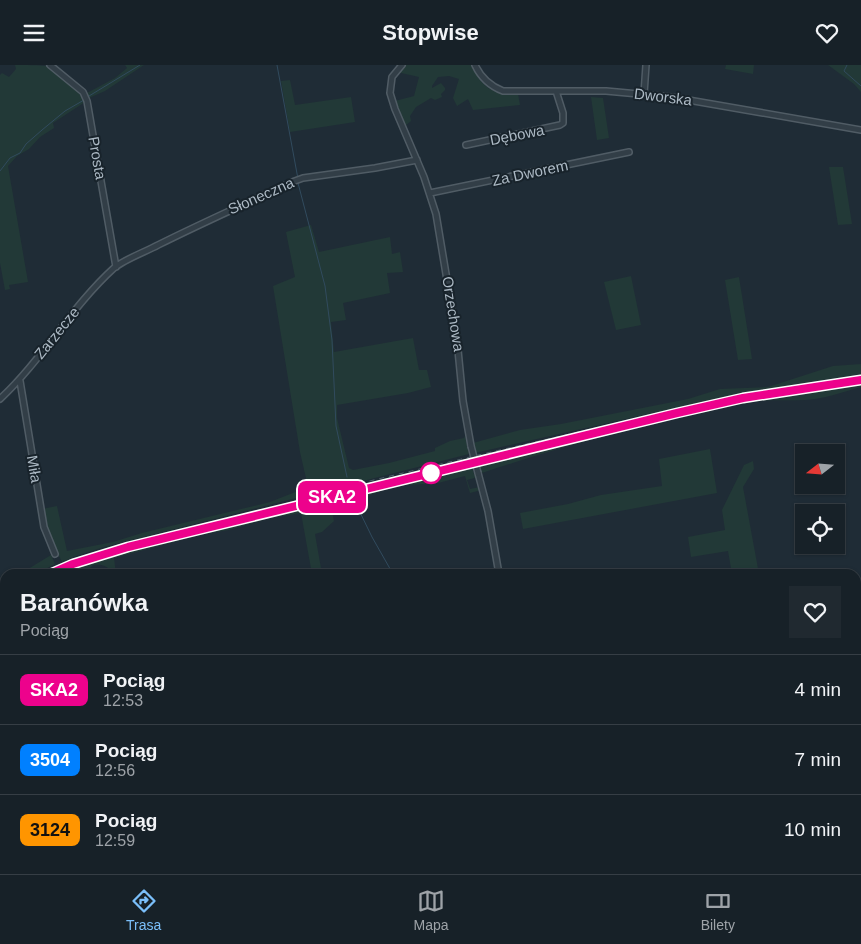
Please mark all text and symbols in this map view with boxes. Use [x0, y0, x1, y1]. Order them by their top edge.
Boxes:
icon: menu [20, 19, 48, 47]
icon: heart [813, 19, 841, 47]
text: Stopwise [382, 20, 479, 45]
street label: Dworska [633, 85, 694, 109]
street label: Dębowa [488, 121, 546, 148]
street label: Prosta [85, 135, 110, 181]
street label: Za Dworem [490, 156, 570, 189]
street label: Słoneczna [225, 173, 297, 218]
street label: Orzechowa [439, 275, 468, 353]
street label: Zarzecze [31, 303, 83, 362]
north arrow [795, 444, 845, 494]
map controls [795, 444, 845, 554]
street label: Miła [24, 454, 45, 485]
unlabelled marker [420, 462, 442, 484]
line badge: SKA2 [297, 481, 367, 513]
text: SKA2 [308, 487, 356, 507]
button: locate [795, 504, 845, 554]
button: heart [789, 586, 841, 638]
text: Baranówka [20, 589, 148, 616]
text: Pociąg [20, 622, 69, 639]
text: Pociąg [103, 670, 165, 691]
text: 4 min [795, 679, 841, 700]
text: SKA2 [30, 680, 78, 700]
text: 12:53 [103, 692, 143, 709]
text: Pociąg [95, 740, 157, 761]
text: 7 min [795, 749, 841, 770]
text: 3504 [30, 750, 70, 770]
text: 12:56 [95, 762, 135, 779]
text: Pociąg [95, 810, 157, 831]
text: 10 min [784, 819, 841, 840]
text: 3124 [30, 820, 70, 840]
text: 12:59 [95, 832, 135, 849]
tab: Trasa [126, 887, 161, 933]
tab: Mapa [413, 887, 449, 933]
tab: Bilety [701, 887, 735, 933]

